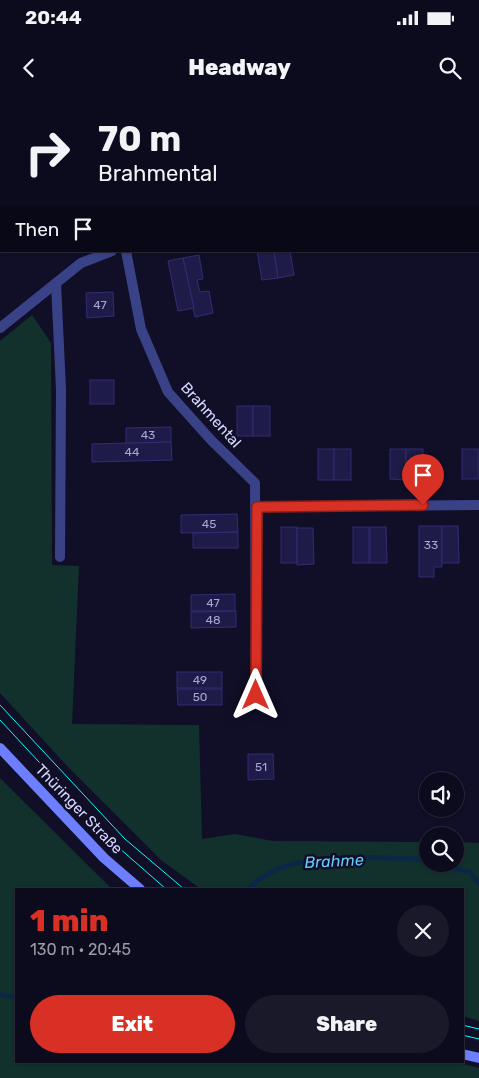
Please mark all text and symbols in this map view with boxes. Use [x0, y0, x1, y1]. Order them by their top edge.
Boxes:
text: 20:44 [25, 6, 82, 29]
icon: back [15, 54, 43, 82]
text: Headway [188, 54, 291, 81]
icon: search [436, 54, 464, 82]
text: 70 m [98, 118, 181, 160]
icon: right [15, 120, 80, 185]
text: Brahmental [98, 160, 218, 187]
icon: arrive [69, 215, 97, 243]
text: Then [15, 218, 59, 241]
house number: 47 [93, 298, 107, 312]
street label: Brahmental [177, 379, 245, 451]
house number: 43 [141, 428, 155, 442]
house number: 44 [125, 445, 140, 459]
pin [402, 454, 444, 505]
icon: arrive [409, 461, 437, 489]
house number: 45 [202, 517, 216, 531]
house number: 33 [424, 538, 438, 552]
house number: 47 [206, 596, 220, 610]
house number: 48 [205, 613, 221, 627]
position arrow [229, 668, 281, 720]
house number: 49 [193, 673, 207, 687]
house number: 50 [193, 690, 207, 704]
street label: Thüringer Straße [32, 760, 126, 858]
house number: 51 [255, 760, 267, 774]
map controls [419, 772, 464, 872]
button: sound [419, 772, 464, 817]
button: search [419, 827, 464, 872]
water label: Brahme [304, 850, 364, 872]
text: 1 min [30, 903, 108, 939]
button: close [397, 905, 449, 957]
text: 130 m · 20:45 [30, 940, 131, 959]
button: Exit [30, 995, 235, 1053]
button: Share [245, 995, 449, 1053]

